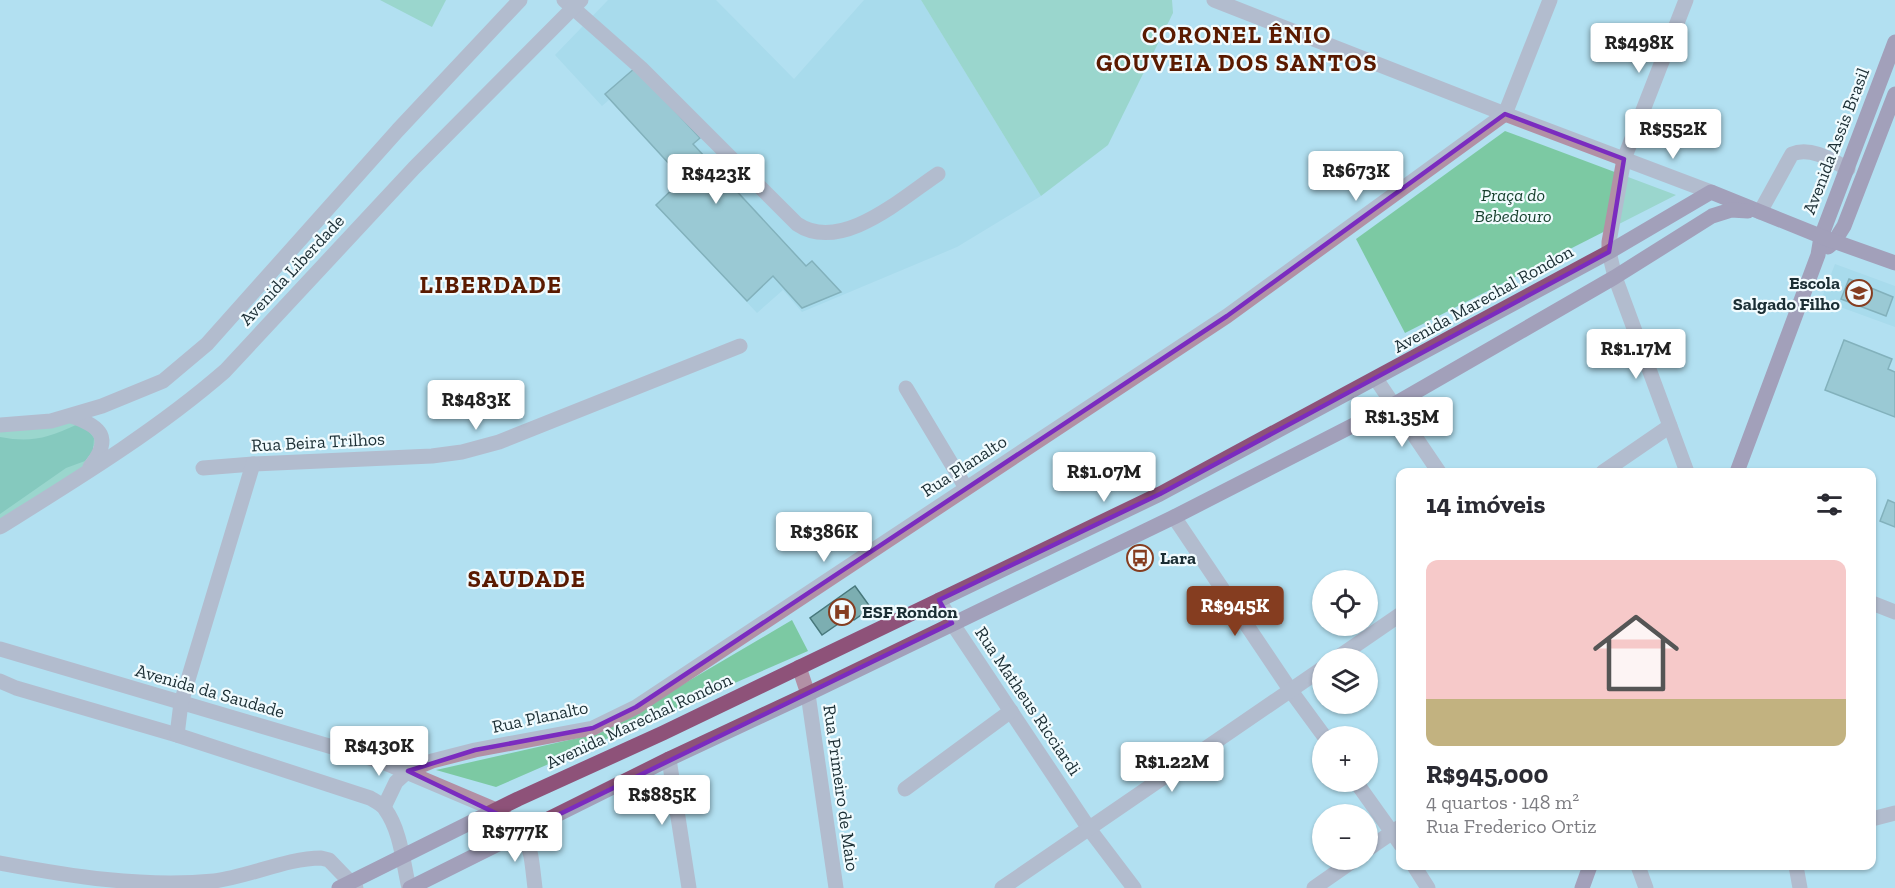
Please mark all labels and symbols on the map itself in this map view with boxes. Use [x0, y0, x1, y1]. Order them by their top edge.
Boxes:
district label: CORONEL ÊNIO GOUVEIA DOS SANTOS [1096, 20, 1378, 77]
pin: R$498K [1590, 23, 1688, 74]
street label: Avenida Assis Brasil [1798, 65, 1874, 217]
pin: R$552K [1624, 109, 1722, 160]
pin: R$673K [1307, 151, 1405, 202]
pin: R$423K [667, 154, 765, 205]
park label: Praça do Bebedouro [1474, 184, 1552, 227]
street label: Avenida Liberdade [235, 210, 349, 330]
street label: Avenida Marechal Rondon [1389, 240, 1577, 358]
district label: LIBERDADE [419, 270, 563, 299]
place label: Escola Salgado Filho [1733, 272, 1841, 315]
school or university icon: Escola Salgado Filho [1844, 278, 1874, 308]
pin: R$1.17M [1581, 329, 1691, 380]
pin: R$483K [427, 380, 525, 431]
pin: R$1.35M [1347, 397, 1457, 448]
street label: Rua Beira Trilhos [251, 428, 386, 456]
street label: Rua Planalto [917, 430, 1011, 502]
pin: R$1.07M [1049, 452, 1159, 503]
pin: R$386K [775, 512, 873, 563]
bus stop icon: Lara [1125, 543, 1155, 573]
place label: Lara [1160, 547, 1196, 569]
district label: SAUDADE [467, 564, 587, 593]
pin: R$945K [1186, 586, 1284, 637]
hospital icon: ESF Rondon [827, 597, 857, 627]
place label: ESF Rondon [862, 601, 958, 623]
street label: Rua Matheus Ricciardi [970, 622, 1086, 780]
street label: Avenida da Saudade [133, 659, 287, 723]
street label: Avenida Marechal Rondon [543, 668, 736, 774]
street label: Rua Planalto [490, 696, 590, 738]
street label: Rua Primeiro de Maio [818, 703, 864, 873]
pin: R$430K [330, 726, 428, 777]
pin: R$1.22M [1117, 742, 1227, 793]
pin: R$885K [613, 775, 711, 826]
pin: R$777K [466, 812, 564, 863]

